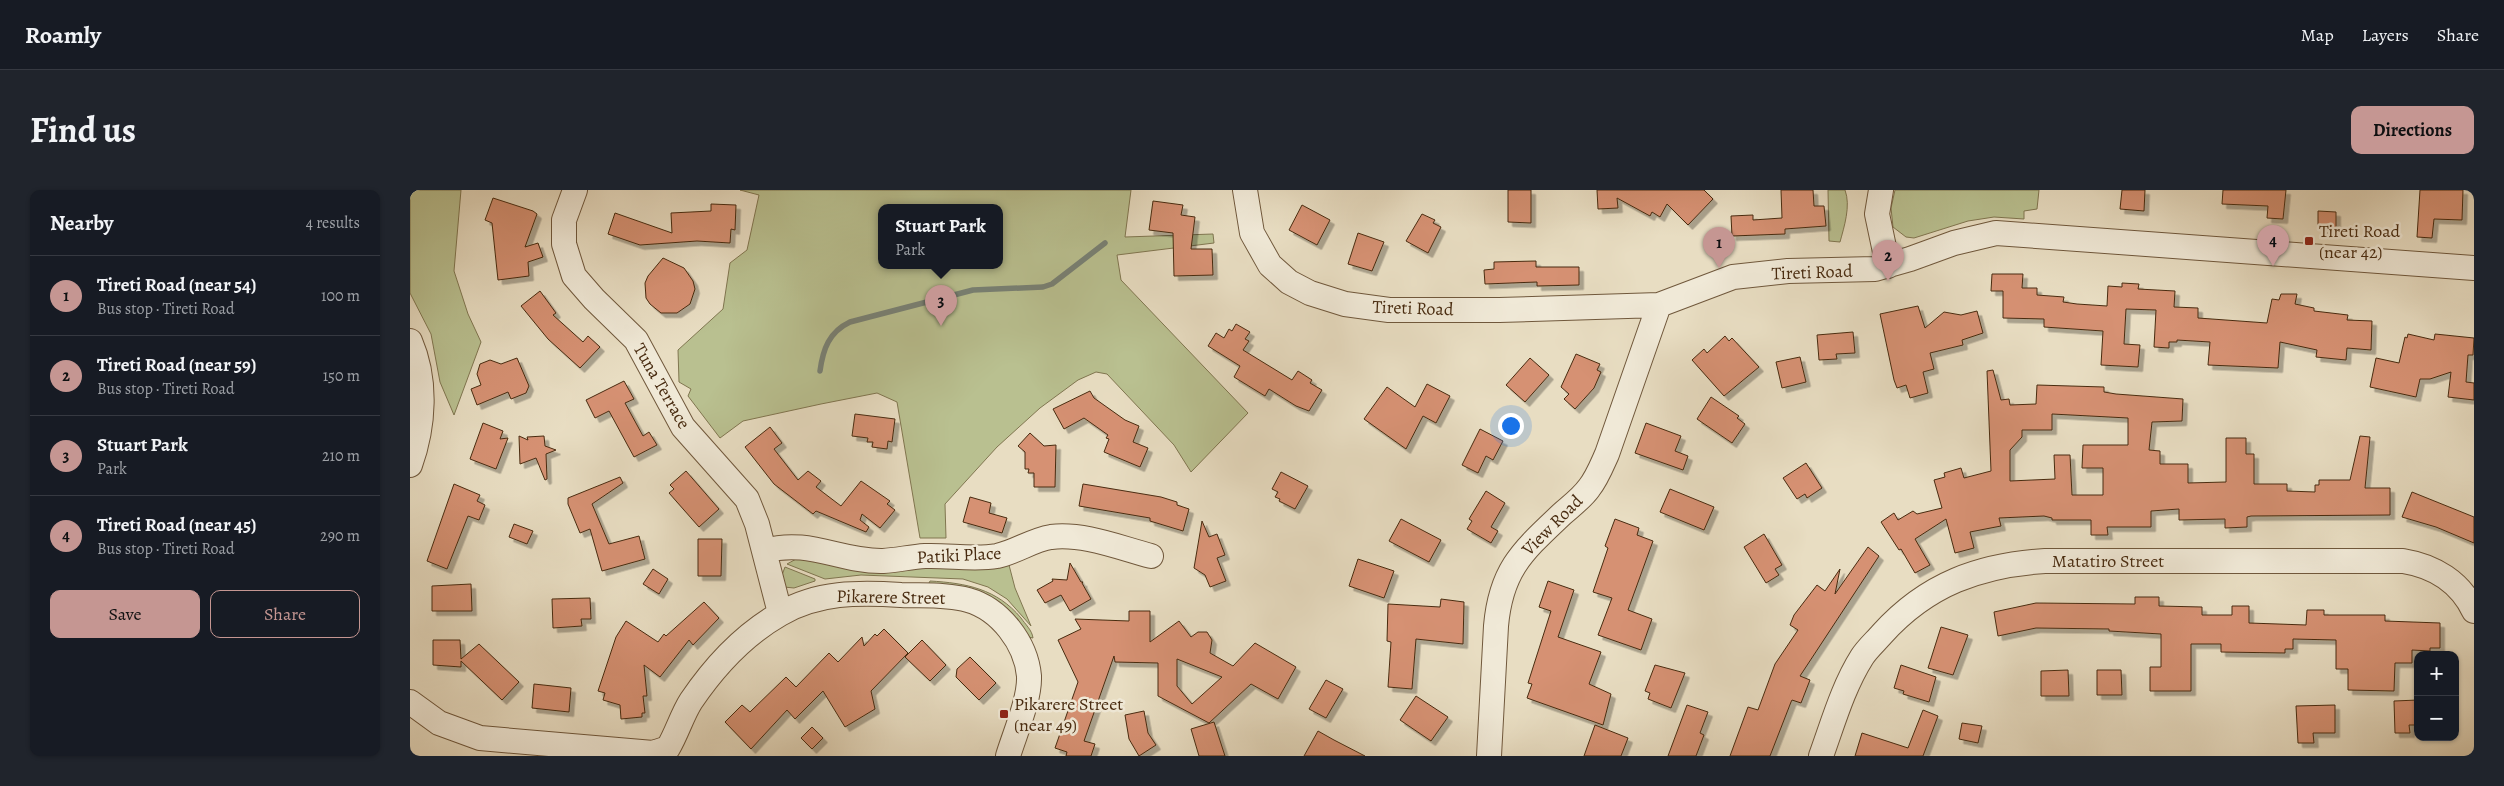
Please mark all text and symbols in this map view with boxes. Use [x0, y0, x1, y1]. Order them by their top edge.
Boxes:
text: Roamly [25, 19, 101, 51]
text: Map [2301, 23, 2334, 47]
text: Layers [2362, 23, 2409, 47]
text: Share [2437, 23, 2479, 47]
text: Find us [30, 106, 136, 154]
button: Directions [2351, 106, 2474, 154]
popup [878, 204, 1003, 269]
text: Nearby [50, 209, 113, 237]
text: 4 results [306, 212, 360, 234]
text: Stuart Park [895, 213, 986, 239]
place label: Tireti Road (near 42) [2319, 219, 2401, 264]
pin: 4 [2257, 225, 2289, 266]
pin: 1 [1703, 227, 1735, 268]
marker: Tireti Road (near 42) [2303, 235, 2315, 247]
text: Park [895, 239, 925, 261]
pin: 2 [1872, 240, 1904, 281]
street label: Tireti Road [1771, 259, 1853, 285]
text: Tireti Road (near 54) [97, 272, 257, 298]
text: 1 [63, 285, 69, 307]
text: 100 m [321, 285, 360, 307]
pin: 3 [925, 285, 957, 326]
street label: Tireti Road [1372, 295, 1454, 321]
text: Bus stop · Tireti Road [97, 298, 235, 320]
street label: Tuna Terrace [628, 339, 696, 433]
text: Tireti Road (near 59) [97, 352, 256, 378]
text: 2 [62, 365, 70, 387]
text: 150 m [323, 365, 360, 387]
text: Bus stop · Tireti Road [97, 378, 235, 400]
your location [1498, 413, 1524, 439]
text: Stuart Park [97, 432, 188, 458]
text: 3 [63, 445, 69, 467]
text: 210 m [322, 445, 360, 467]
text: Park [97, 458, 127, 480]
street label: View Road [1516, 489, 1588, 561]
text: Tireti Road (near 45) [97, 512, 257, 538]
text: 4 [62, 525, 70, 547]
text: 290 m [320, 525, 360, 547]
text: Bus stop · Tireti Road [97, 538, 235, 560]
street label: Patiki Place [916, 541, 1002, 569]
street label: Matatiro Street [2052, 549, 2164, 573]
street label: Pikarere Street [836, 584, 946, 610]
button: Save [50, 590, 200, 638]
button: Share [210, 590, 360, 638]
map controls [2414, 651, 2459, 741]
button: + [2414, 651, 2459, 696]
place label: Pikarere Street (near 49) [1014, 692, 1123, 737]
button: − [2414, 696, 2459, 741]
marker: Pikarere Street (near 49) [998, 708, 1010, 720]

